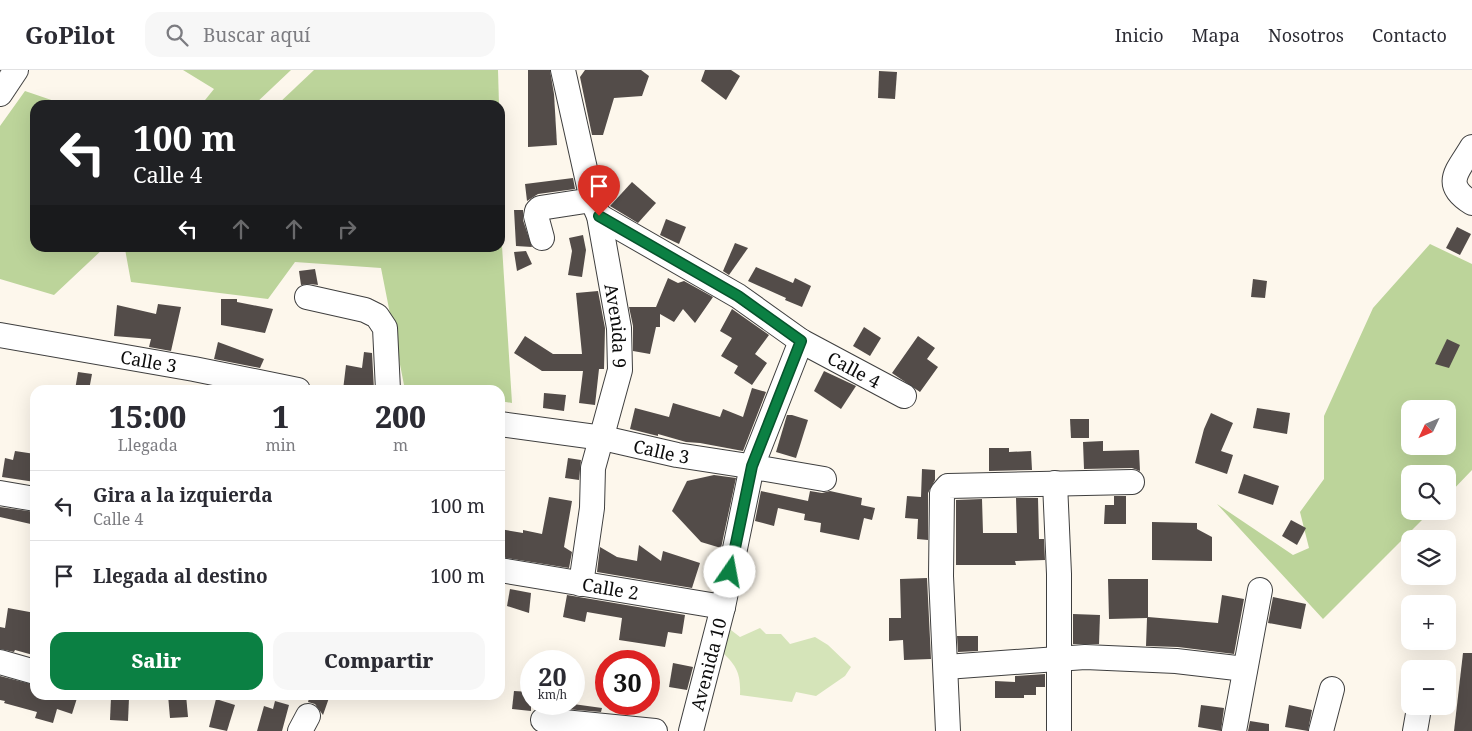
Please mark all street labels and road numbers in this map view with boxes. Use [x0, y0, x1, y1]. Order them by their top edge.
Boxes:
street label: Avenida 9 [599, 282, 632, 368]
street label: Calle 3 [119, 344, 179, 378]
street label: Calle 4 [823, 345, 885, 393]
street label: Calle 3 [631, 433, 691, 469]
street label: Calle 2 [581, 572, 640, 605]
street label: Avenida 10 [685, 615, 732, 713]

